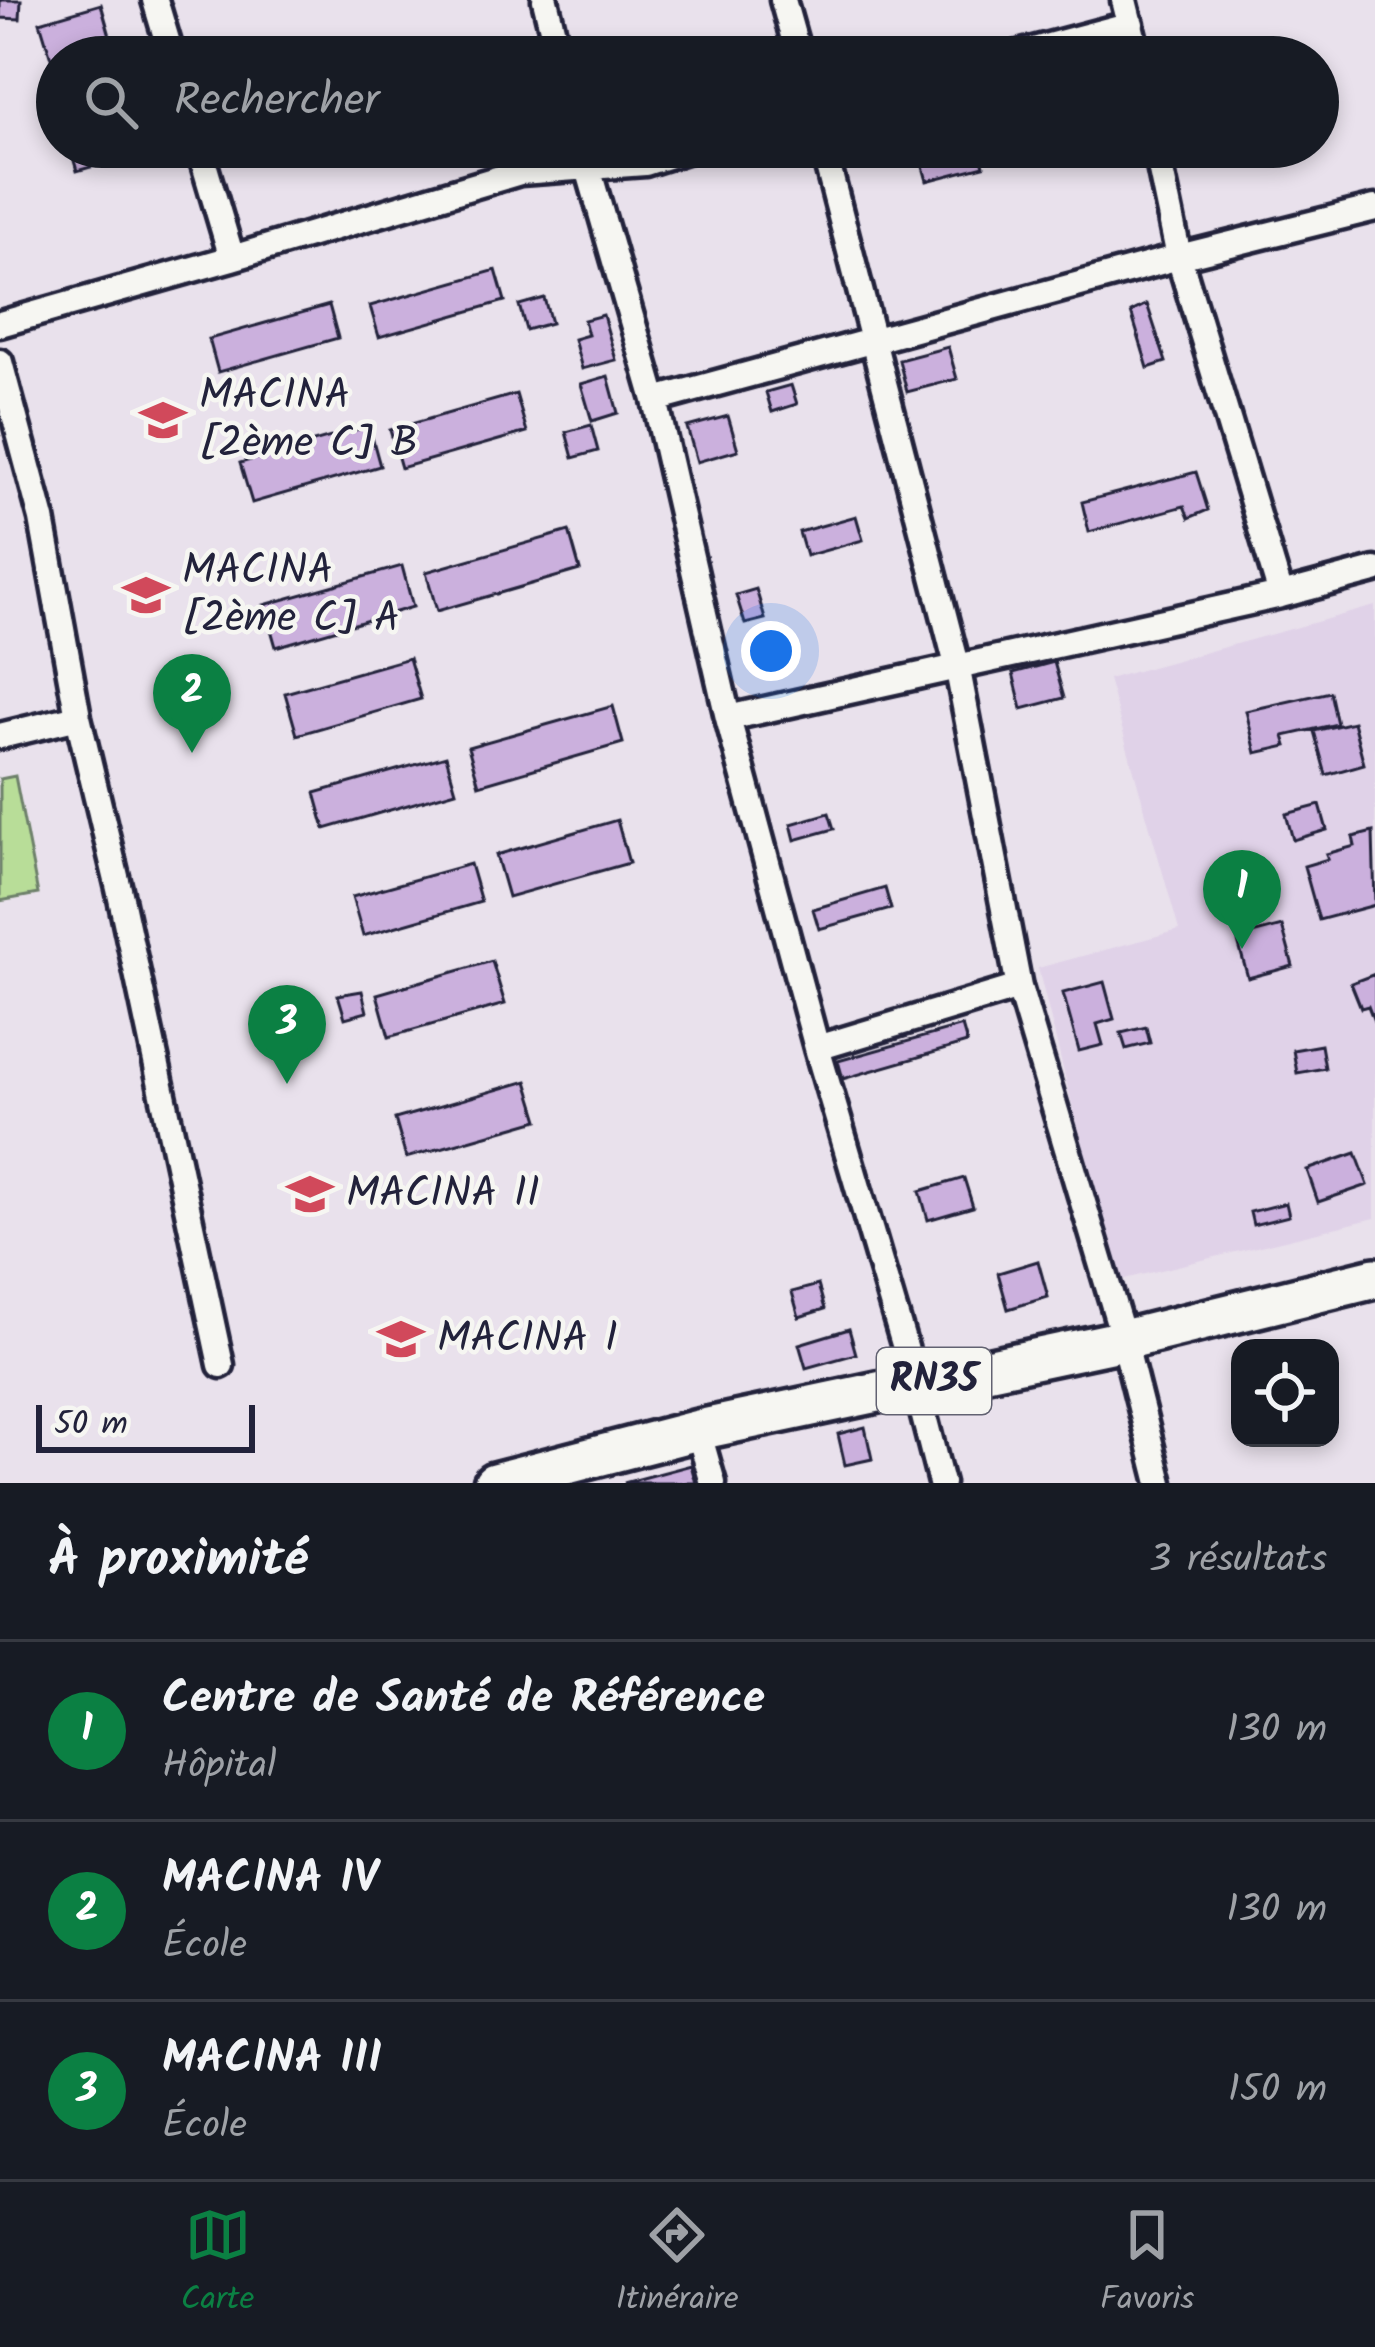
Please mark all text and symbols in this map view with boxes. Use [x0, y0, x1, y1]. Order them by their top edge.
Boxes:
search box [36, 36, 1339, 168]
text: Rechercher [174, 66, 379, 138]
icon: search [78, 69, 144, 135]
place label: MACINA [2ème C] B [199, 363, 418, 478]
school or university icon: MACINA [2ème C] B [138, 395, 188, 445]
place label: MACINA [2ème C] A [182, 538, 399, 653]
school or university icon: MACINA [2ème C] A [121, 570, 171, 620]
your location [741, 621, 801, 681]
pin: 2 [153, 654, 231, 753]
pin: 1 [1203, 850, 1281, 949]
pin: 3 [248, 985, 326, 1084]
place label: MACINA II [346, 1161, 540, 1228]
school or university icon: MACINA II [285, 1169, 335, 1219]
place label: MACINA I [437, 1306, 618, 1373]
school or university icon: MACINA I [376, 1314, 426, 1364]
map controls [1231, 1339, 1339, 1447]
button: locate [1231, 1339, 1339, 1447]
road number: RN35 [877, 1348, 991, 1414]
scale bar [36, 1399, 255, 1452]
text: 50 m [54, 1399, 128, 1452]
text: À proximité [48, 1521, 308, 1602]
text: 3 résultats [1149, 1530, 1327, 1592]
text: Centre de Santé de Référence [162, 1664, 765, 1736]
text: 1 [81, 1700, 93, 1762]
text: 130 m [1226, 1700, 1327, 1762]
text: Hôpital [162, 1736, 277, 1798]
text: MACINA IV [162, 1844, 378, 1916]
text: 2 [76, 1880, 98, 1942]
text: 130 m [1226, 1880, 1327, 1942]
text: École [162, 1916, 247, 1978]
text: MACINA III [162, 2024, 382, 2096]
text: 3 [76, 2060, 98, 2122]
text: 150 m [1228, 2060, 1327, 2122]
text: École [162, 2096, 247, 2158]
tab: Carte [181, 2202, 254, 2327]
tab: Itinéraire [616, 2202, 739, 2327]
tab: Favoris [1100, 2202, 1194, 2327]

